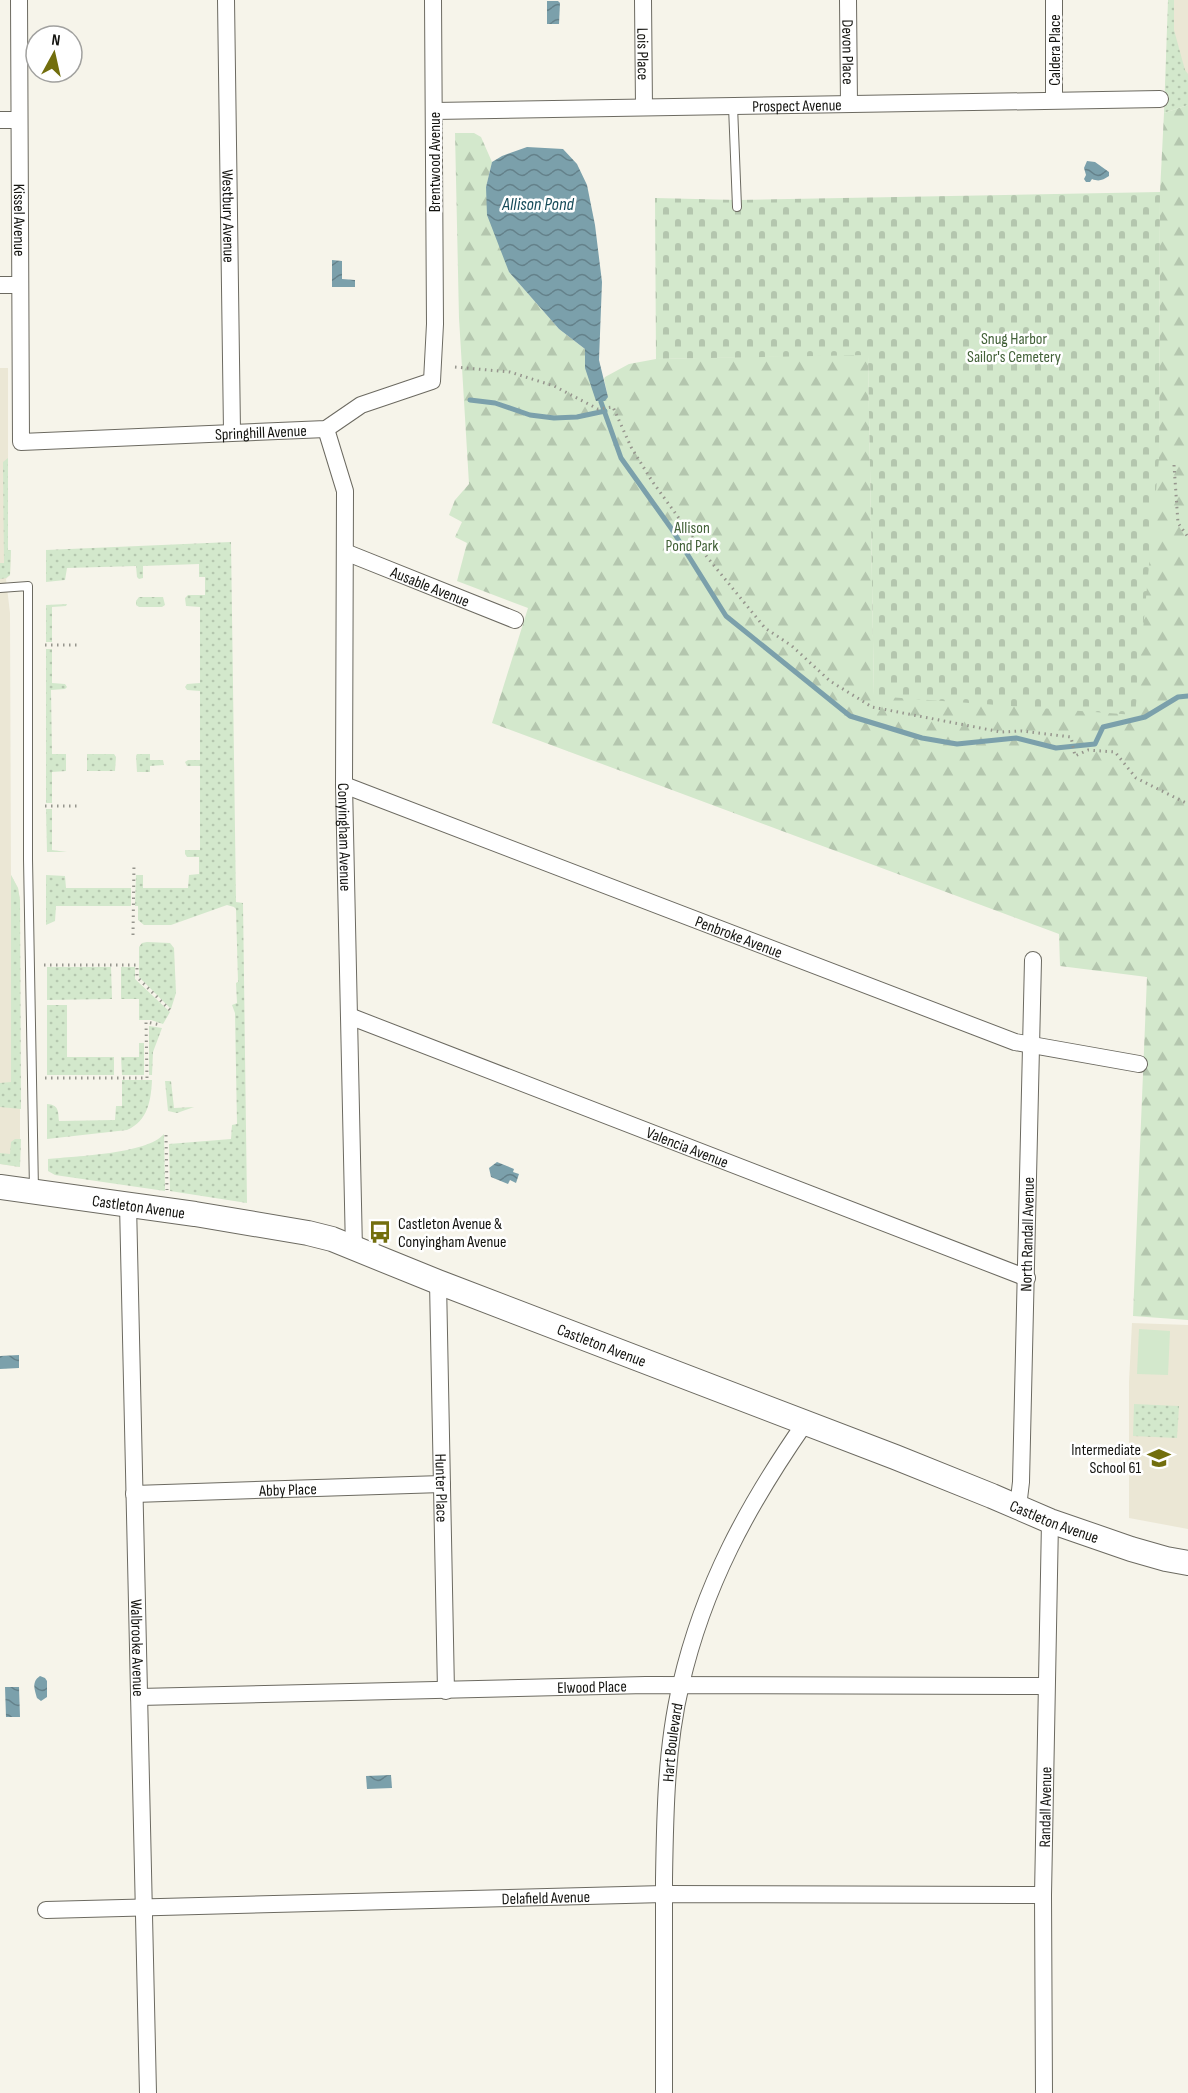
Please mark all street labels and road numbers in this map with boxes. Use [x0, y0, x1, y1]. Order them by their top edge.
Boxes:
street label: Caldera Place [1046, 14, 1065, 86]
street label: Devon Place [837, 19, 857, 85]
street label: Lois Place [632, 28, 652, 80]
street label: Prospect Avenue [752, 96, 842, 117]
street label: Brentwood Avenue [426, 112, 445, 212]
street label: Westbury Avenue [217, 169, 238, 263]
street label: Kissel Avenue [9, 184, 28, 256]
street label: Springhill Avenue [215, 422, 307, 445]
street label: Ausable Avenue [387, 563, 472, 612]
street label: Conyingham Avenue [333, 783, 354, 892]
street label: Penbroke Avenue [692, 912, 785, 963]
street label: Valencia Avenue [643, 1124, 731, 1173]
street label: North Randall Avenue [1017, 1177, 1039, 1292]
street label: Castleton Avenue [91, 1192, 186, 1224]
street label: Castleton Avenue [554, 1321, 648, 1372]
street label: Hunter Place [430, 1453, 451, 1523]
street label: Abby Place [258, 1480, 317, 1501]
street label: Castleton Avenue [1007, 1497, 1101, 1548]
street label: Walbrooke Avenue [126, 1599, 147, 1697]
street label: Elwood Place [557, 1677, 627, 1698]
street label: Hart Boulevard [659, 1701, 688, 1783]
street label: Randall Avenue [1036, 1766, 1056, 1848]
street label: Delafield Avenue [501, 1888, 590, 1909]

